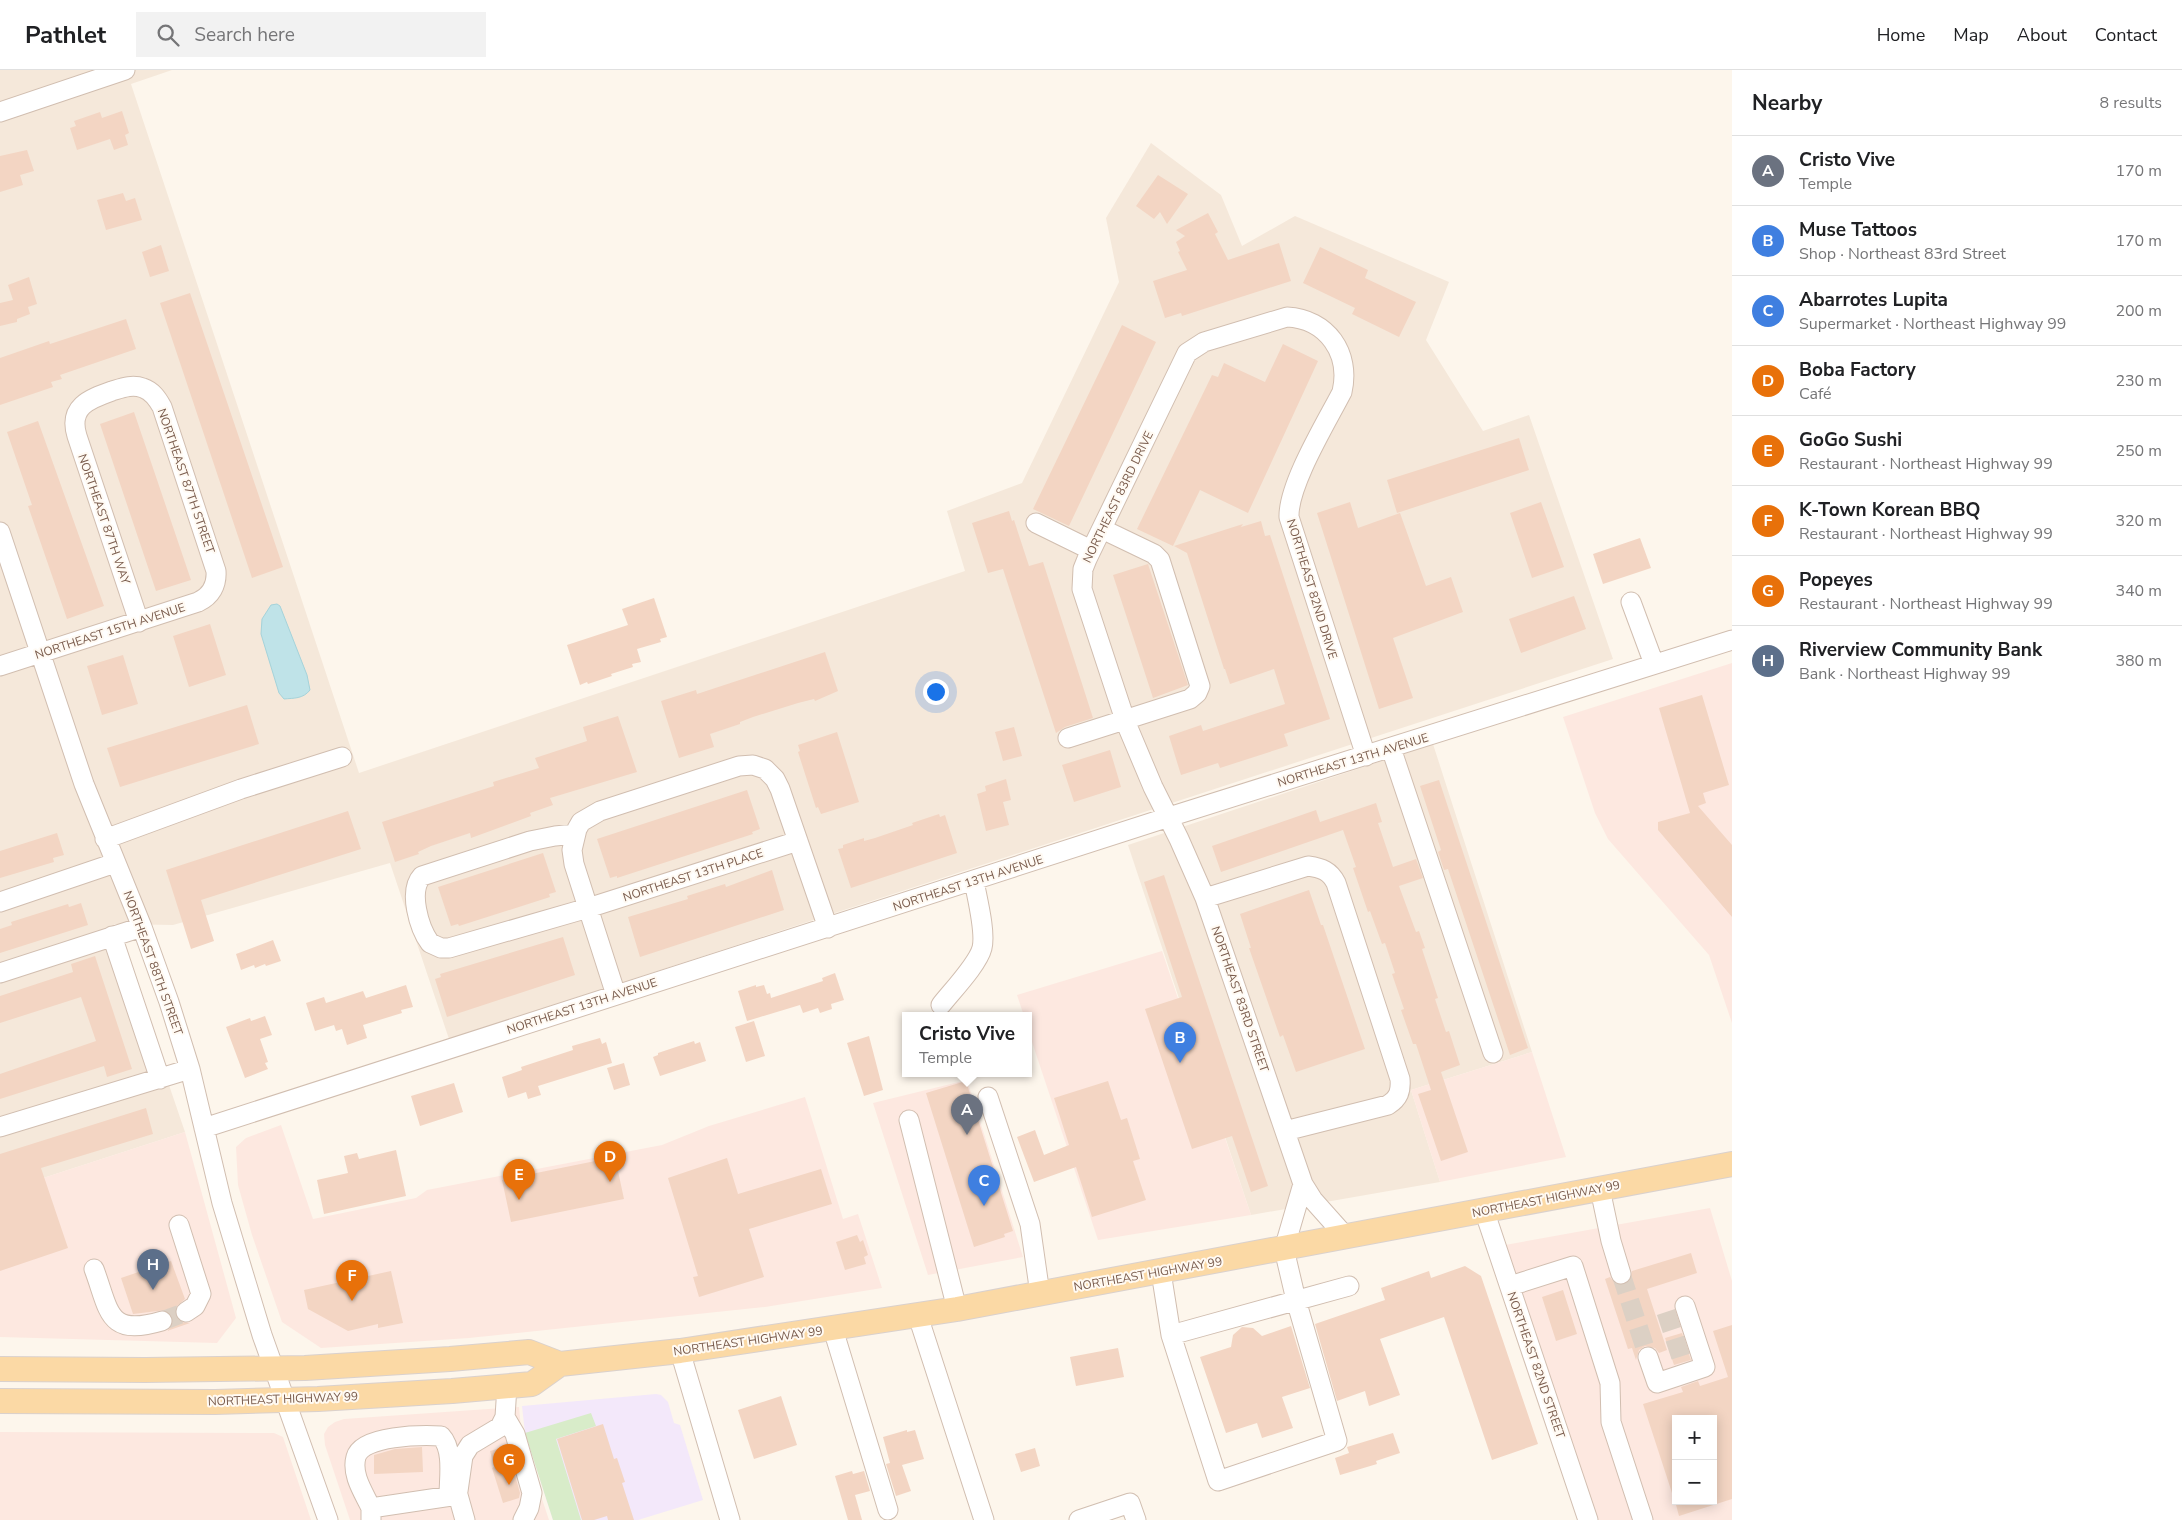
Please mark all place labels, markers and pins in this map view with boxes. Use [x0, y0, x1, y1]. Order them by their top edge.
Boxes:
pin: B [1164, 1022, 1196, 1063]
pin: A [951, 1094, 983, 1135]
pin: D [594, 1141, 626, 1182]
pin: E [503, 1159, 535, 1200]
pin: C [968, 1165, 1000, 1206]
pin: H [137, 1249, 169, 1290]
pin: F [336, 1260, 368, 1301]
pin: G [493, 1444, 525, 1485]

